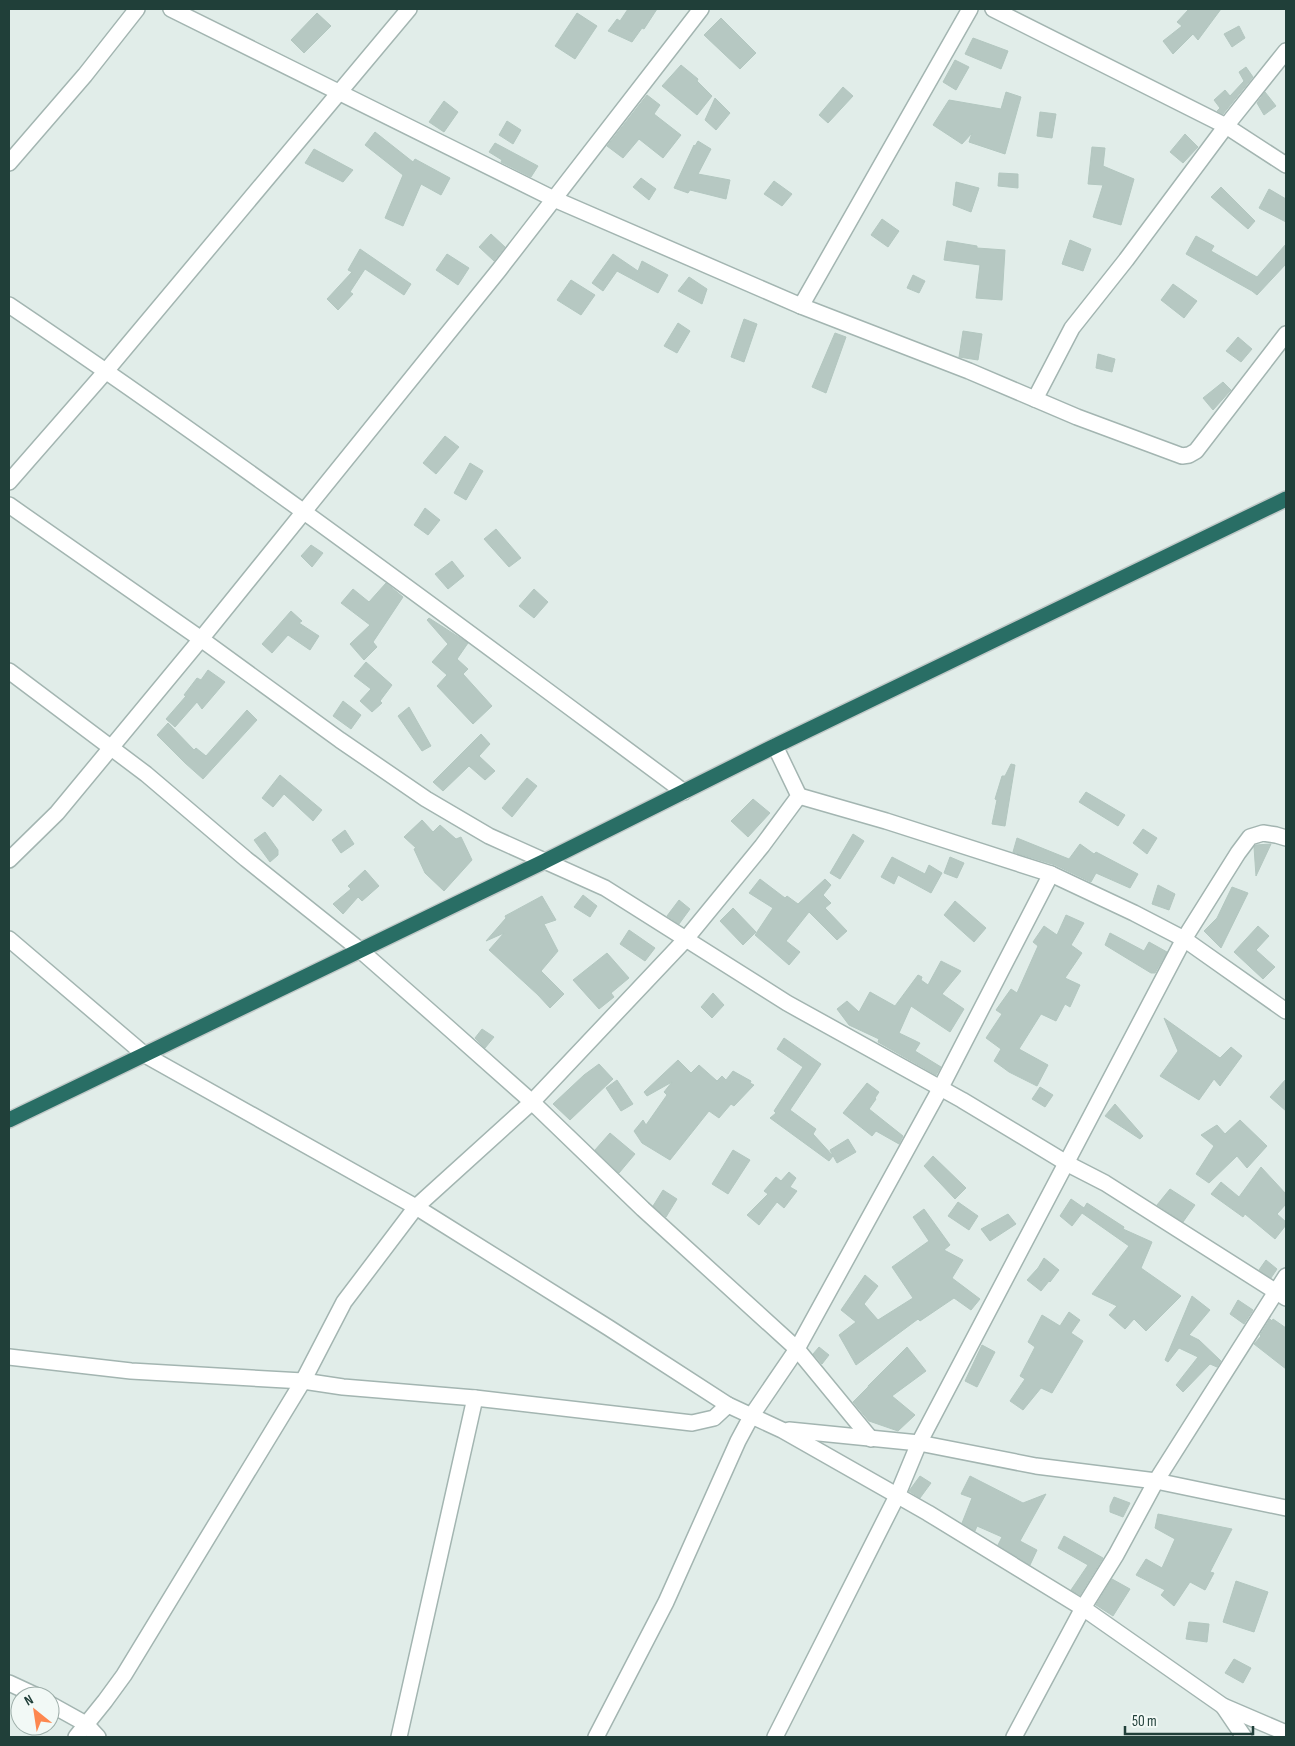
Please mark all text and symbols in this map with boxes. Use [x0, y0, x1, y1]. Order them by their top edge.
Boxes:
north arrow [10, 1686, 60, 1736]
text: N [21, 1691, 36, 1709]
scale bar [1125, 1704, 1252, 1736]
text: 50 m [1132, 1712, 1157, 1731]

